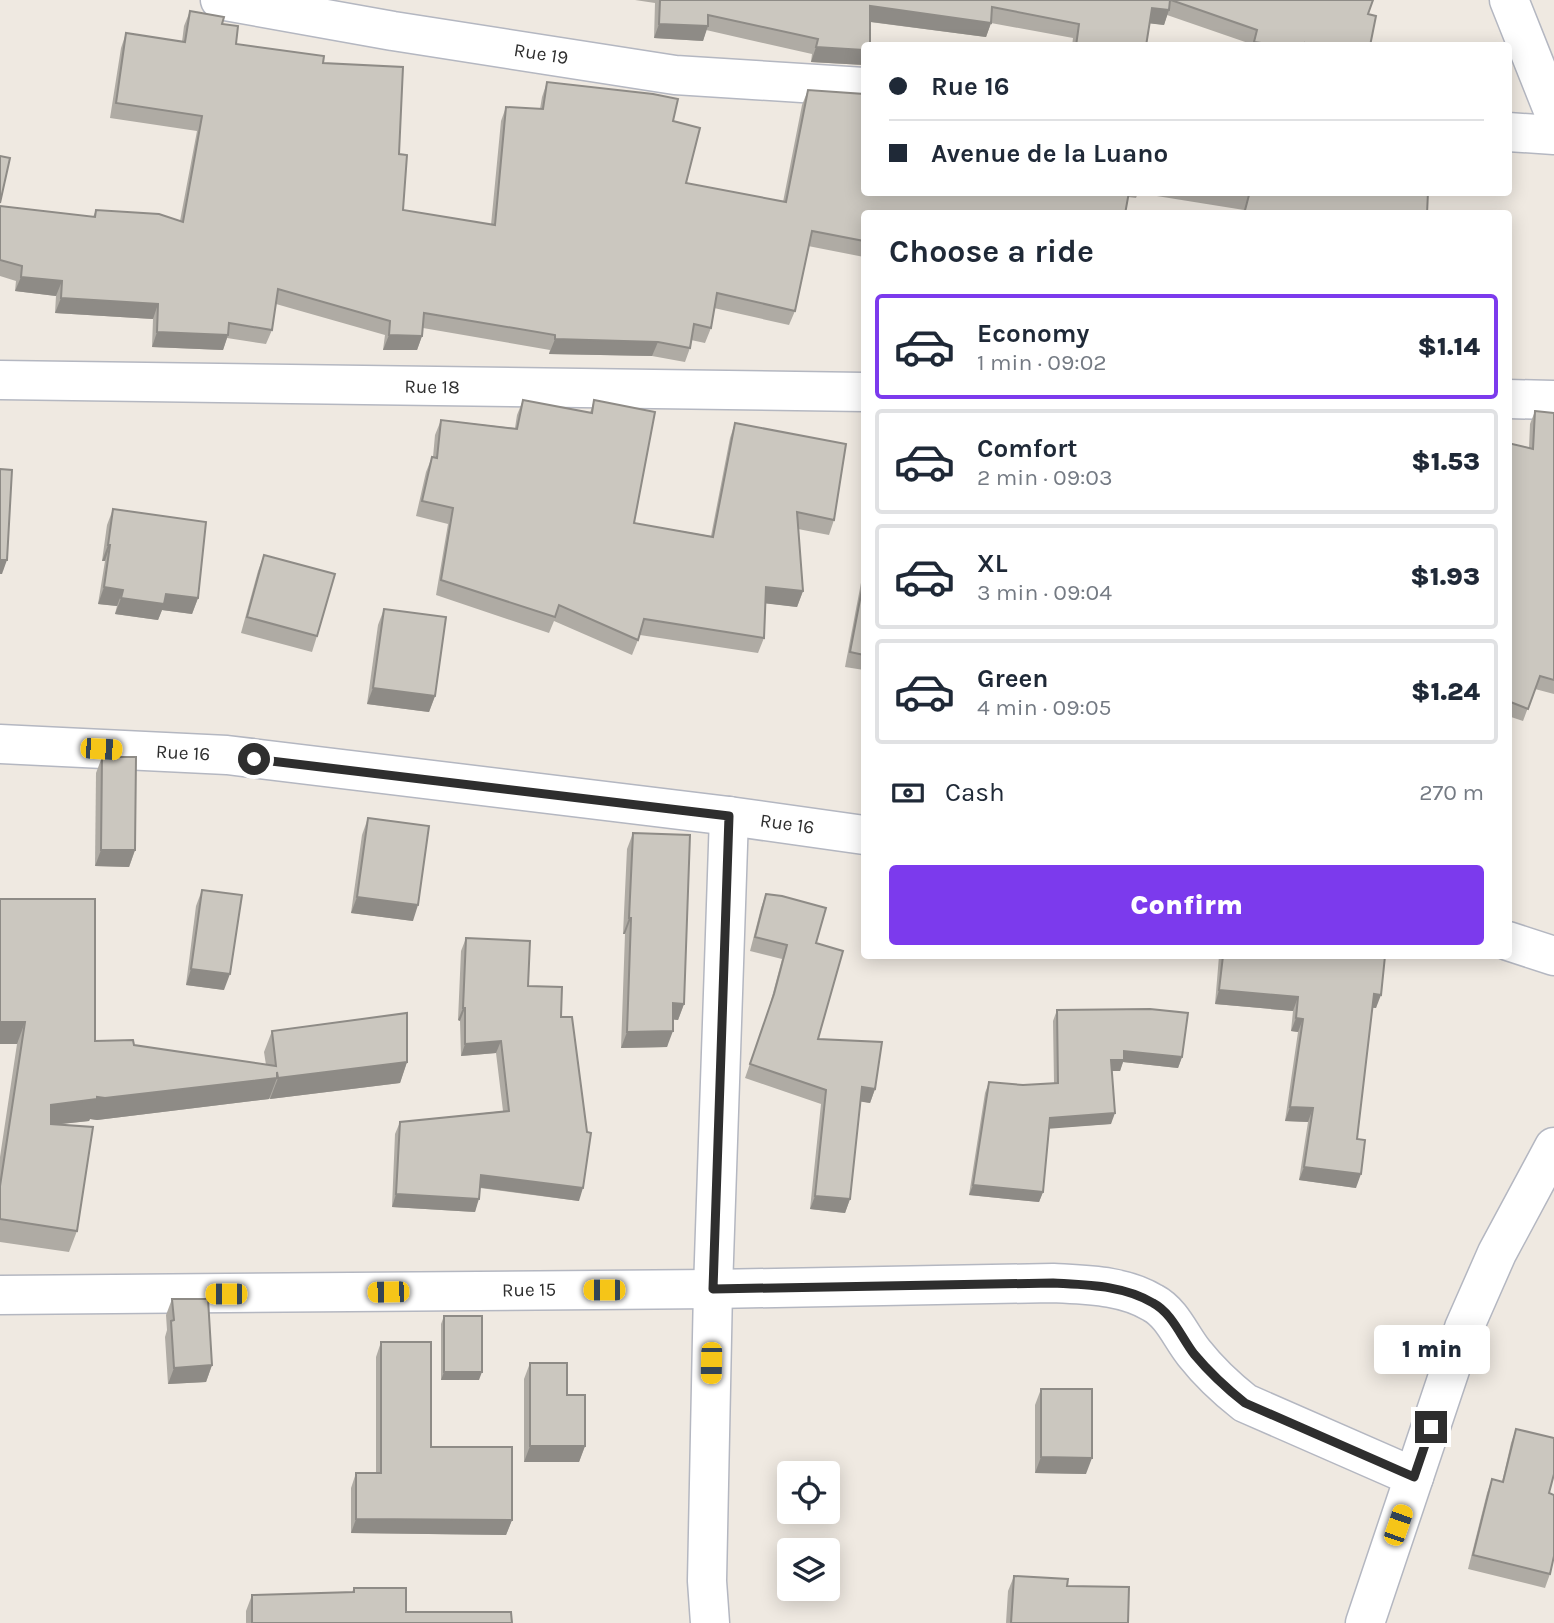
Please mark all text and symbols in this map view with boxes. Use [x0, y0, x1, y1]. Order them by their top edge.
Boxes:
street label: Rue 19 [512, 39, 570, 69]
text: Rue 16 [931, 71, 1009, 102]
text: Avenue de la Luano [931, 138, 1168, 169]
text: Choose a ride [889, 233, 1094, 270]
icon: car [893, 315, 956, 378]
text: Economy [977, 318, 1089, 349]
text: $1.14 [1417, 331, 1480, 362]
text: 1 min · 09:02 [977, 349, 1107, 376]
street label: Rue 18 [404, 376, 460, 398]
icon: car [893, 430, 956, 493]
text: Comfort [977, 433, 1078, 464]
text: $1.53 [1411, 446, 1480, 477]
text: 2 min · 09:03 [977, 464, 1113, 491]
icon: car [893, 545, 956, 608]
text: XL [977, 548, 1008, 579]
text: $1.93 [1410, 561, 1480, 592]
text: 3 min · 09:04 [977, 579, 1112, 606]
icon: car [893, 660, 956, 723]
text: Green [977, 663, 1049, 694]
text: $1.24 [1411, 676, 1480, 707]
text: 4 min · 09:05 [977, 694, 1112, 721]
car [80, 737, 123, 761]
street label: Rue 16 [155, 741, 211, 765]
route start [238, 743, 270, 775]
icon: cash [889, 774, 927, 812]
text: Cash [945, 777, 1005, 808]
text: 270 m [1419, 779, 1484, 806]
street label: Rue 16 [758, 809, 816, 839]
button: Confirm [889, 865, 1484, 945]
street label: Rue 15 [502, 1279, 556, 1301]
car [584, 1280, 626, 1301]
car [367, 1281, 410, 1303]
car [206, 1284, 248, 1305]
callout: 1 min [1373, 1326, 1489, 1374]
text: 1 min [1402, 1336, 1462, 1363]
car [701, 1342, 722, 1384]
route end [1415, 1411, 1447, 1443]
map controls [777, 1461, 840, 1601]
button: locate [777, 1461, 840, 1524]
car [1382, 1502, 1415, 1548]
button: layers [777, 1538, 840, 1601]

